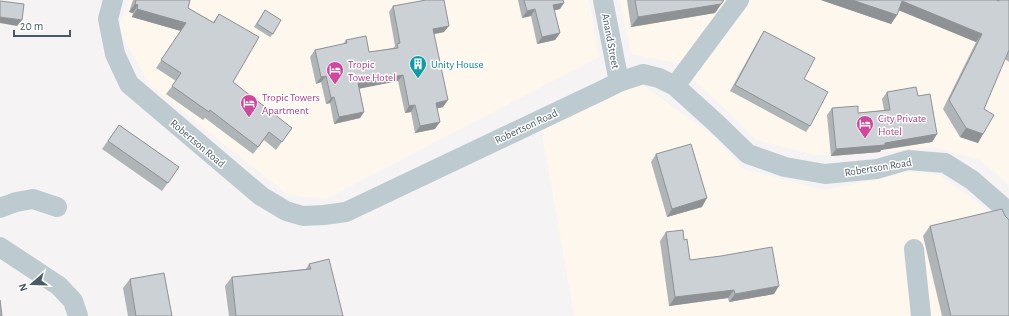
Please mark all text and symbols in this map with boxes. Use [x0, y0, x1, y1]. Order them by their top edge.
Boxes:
scale bar [14, 12, 70, 38]
street label: Anand Street [600, 13, 621, 70]
text: 20 m [20, 20, 43, 32]
building icon: Unity House [408, 54, 428, 79]
place label: Tropic Towe Hotel [348, 59, 396, 83]
place label: Unity House [431, 59, 483, 70]
hotel icon: Tropic Towe Hotel [325, 60, 345, 85]
place label: Tropic Towers Apartment [262, 92, 320, 116]
hotel icon: Tropic Towers Apartment [239, 93, 259, 118]
street label: Robertson Road [493, 107, 559, 146]
place label: City Private Hotel [878, 113, 926, 137]
hotel icon: City Private Hotel [855, 114, 875, 139]
street label: Robertson Road [168, 117, 227, 170]
street label: Robertson Road [844, 157, 913, 178]
north arrow [12, 264, 52, 304]
text: N [17, 282, 30, 293]

